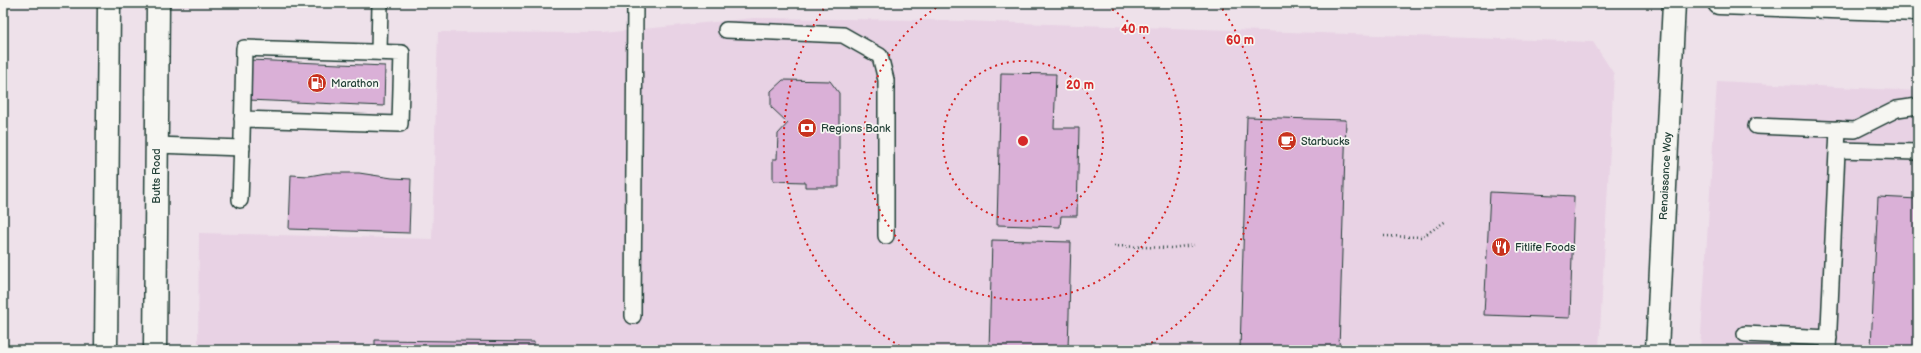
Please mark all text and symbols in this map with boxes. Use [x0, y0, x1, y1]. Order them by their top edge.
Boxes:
text: 40 m [1121, 22, 1149, 37]
text: 60 m [1226, 33, 1254, 48]
fuel station icon: Marathon [306, 72, 328, 94]
place label: Marathon [331, 77, 379, 90]
text: 20 m [1066, 78, 1094, 93]
bank icon: Regions Bank [796, 117, 818, 139]
place label: Regions Bank [821, 122, 891, 135]
cafe icon: Starbucks [1276, 130, 1298, 152]
street label: Renaissance Way [1657, 132, 1674, 220]
centre of rings [1016, 134, 1030, 148]
place label: Starbucks [1301, 135, 1350, 148]
street label: Butts Road [150, 148, 163, 204]
restaurant icon: Fitlife Foods [1490, 236, 1512, 258]
place label: Fitlife Foods [1515, 241, 1576, 254]

